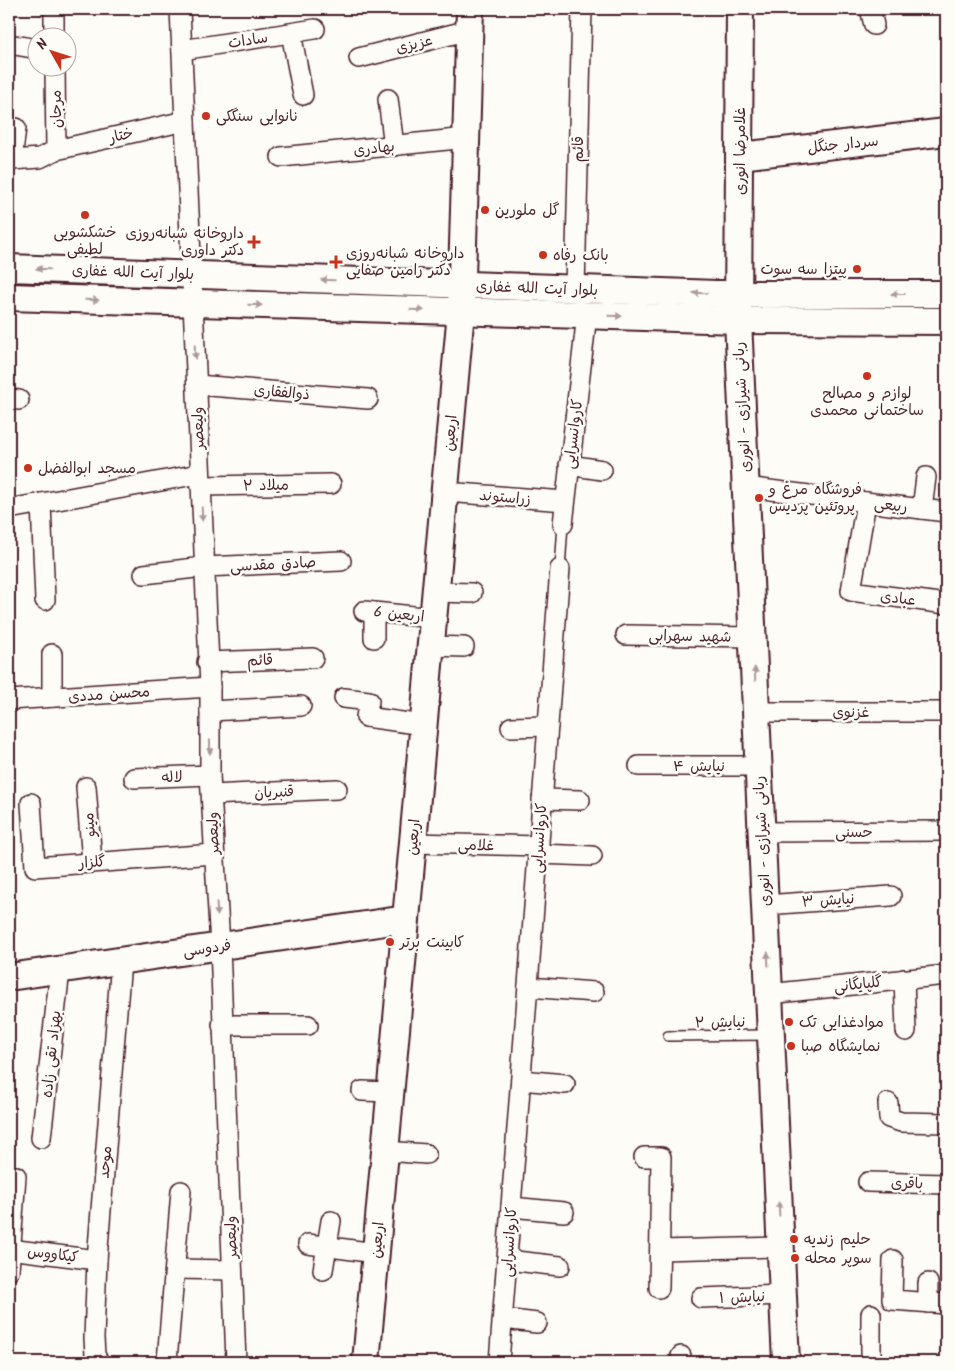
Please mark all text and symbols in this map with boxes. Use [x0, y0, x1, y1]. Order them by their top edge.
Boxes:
street label: سادات [227, 26, 270, 56]
north arrow [28, 28, 78, 78]
street label: عزیزی [393, 29, 435, 61]
text: N [31, 34, 54, 55]
street label: مرجان [45, 90, 69, 128]
place label: نانوایی سنگکی [216, 105, 298, 129]
street label: غلامرضا انوری [729, 107, 753, 195]
marker: نانوایی سنگکی [200, 110, 212, 122]
street label: ختار [106, 122, 136, 151]
street label: سردار جنگل [806, 129, 880, 161]
street label: بهادری [352, 135, 396, 163]
street label: قائم [567, 136, 591, 162]
place label: گل ملورین [495, 199, 560, 223]
marker: گل ملورین [479, 204, 491, 216]
marker: خشکشویی لطیفی [79, 209, 91, 221]
place label: خشکشویی لطیفی [54, 221, 116, 262]
place label: داروخانه شبانه‌روزی دکتر داوری [125, 222, 244, 263]
marker: داروخانه شبانه‌روزی دکتر داوری [248, 236, 260, 248]
place label: داروخانه شبانه‌روزی دکتر رامین صفایی [346, 242, 465, 283]
place label: بانک رفاه [553, 244, 609, 268]
marker: بانک رفاه [537, 249, 549, 261]
marker: داروخانه شبانه‌روزی دکتر رامین صفایی [330, 256, 342, 268]
place label: پیتزا سه سوت [760, 258, 847, 282]
street label: بلوار آیت الله غفاری [71, 259, 194, 287]
marker: پیتزا سه سوت [851, 263, 863, 275]
one-way arrow [35, 265, 51, 273]
one-way arrow [320, 275, 336, 283]
street label: بلوار آیت الله غفاری [475, 275, 598, 303]
one-way arrow [692, 289, 708, 297]
one-way arrow [889, 290, 905, 298]
one-way arrow [85, 296, 101, 304]
one-way arrow [247, 301, 263, 309]
one-way arrow [410, 306, 426, 314]
one-way arrow [607, 312, 623, 320]
street label: ربانی شیرازی - انوری [728, 341, 758, 473]
one-way arrow [192, 344, 200, 360]
marker: لوازم و مصالح ساختمانی محمدی [861, 370, 873, 382]
street label: ذوالفقاری [253, 379, 311, 407]
place label: لوازم و مصالح ساختمانی محمدی [810, 382, 924, 423]
street label: کاروانسرایی [558, 398, 590, 471]
street label: ولیعصر [186, 406, 212, 452]
street label: اربعین [437, 414, 465, 452]
place label: مسجد ابوالفضل [38, 457, 136, 481]
marker: مسجد ابوالفضل [22, 462, 34, 474]
street label: میلاد ۲ [243, 474, 289, 498]
place label: فروشگاه مرغ و پروتئین پردیس [768, 478, 862, 519]
street label: زراستوند [478, 484, 532, 512]
marker: فروشگاه مرغ و پروتئین پردیس [753, 492, 765, 504]
street label: ربیعی [873, 492, 909, 520]
one-way arrow [198, 507, 206, 523]
street label: صادق مقدسی [229, 551, 317, 579]
street label: عبادی [879, 585, 917, 613]
street label: اربعین 6 [372, 600, 425, 630]
street label: شهید سهرابی [648, 624, 732, 650]
street label: قائم [247, 649, 274, 673]
one-way arrow [750, 666, 758, 682]
street label: محسن مددی [67, 680, 151, 710]
street label: غزنوی [833, 701, 869, 725]
one-way arrow [206, 739, 214, 755]
street label: نیایش ۴ [673, 755, 725, 779]
street label: لاله [161, 766, 183, 790]
street label: ربانی شیرازی - انوری [748, 775, 778, 907]
street label: قنبریان [254, 780, 295, 806]
street label: کاروانسرایی [526, 802, 554, 874]
street label: ولیعصر [201, 811, 227, 857]
street label: مینو [77, 812, 103, 839]
street label: اربعین [400, 818, 428, 856]
street label: حسنی [835, 821, 873, 845]
street label: غلامی [458, 834, 494, 858]
street label: گلزار [77, 850, 106, 876]
street label: نیایش ۳ [801, 887, 855, 915]
one-way arrow [214, 901, 222, 917]
place label: کابینت برتر [398, 931, 464, 955]
street label: فردوسی [181, 934, 233, 964]
marker: کابینت برتر [384, 936, 396, 948]
one-way arrow [763, 951, 771, 967]
street label: گلپایگانی [833, 971, 883, 999]
street label: بهزاد تقی زاده [35, 1009, 69, 1099]
street label: نیایش ۲ [694, 1011, 746, 1035]
place label: موادغذایی تک [799, 1011, 884, 1035]
marker: موادغذایی تک [783, 1016, 795, 1028]
place label: نمایشگاه صبا [801, 1035, 880, 1059]
marker: نمایشگاه صبا [785, 1040, 797, 1052]
street label: موحد [93, 1145, 119, 1179]
street label: باقری [891, 1172, 923, 1196]
one-way arrow [775, 1200, 783, 1216]
street label: کاروانسرایی [496, 1206, 524, 1278]
street label: ولیعصر [219, 1215, 245, 1261]
street label: اربعین [364, 1221, 392, 1259]
place label: حلیم زندیه [804, 1228, 871, 1252]
marker: حلیم زندیه [788, 1233, 800, 1245]
street label: کیکاووس [26, 1240, 80, 1270]
place label: سوپر محله [805, 1247, 872, 1271]
marker: سوپر محله [789, 1252, 801, 1264]
street label: نیایش ۱ [719, 1285, 765, 1311]

